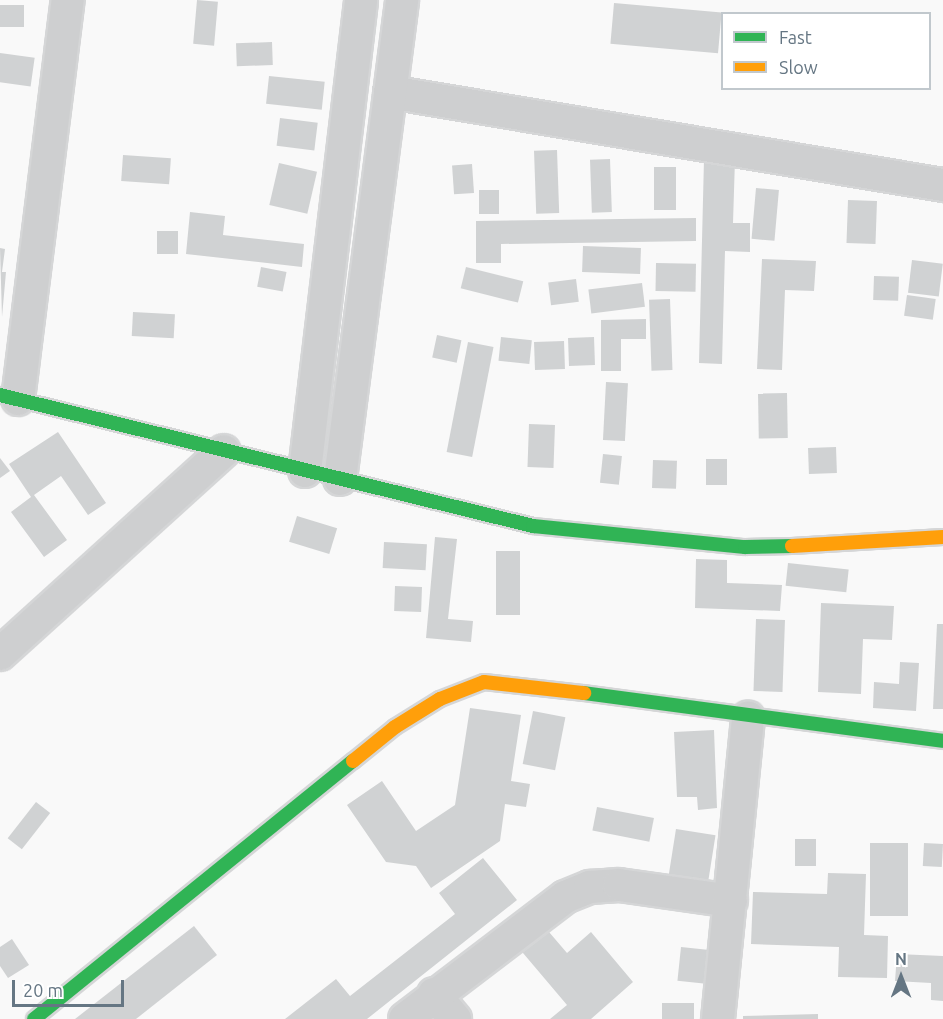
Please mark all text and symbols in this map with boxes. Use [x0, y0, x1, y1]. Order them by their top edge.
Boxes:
legend [721, 12, 931, 90]
text: Fast [779, 27, 812, 47]
text: Slow [779, 57, 818, 77]
north arrow [871, 947, 931, 1007]
text: N [895, 950, 907, 968]
scale bar [15, 968, 128, 1006]
text: 20 m [23, 980, 63, 1000]

